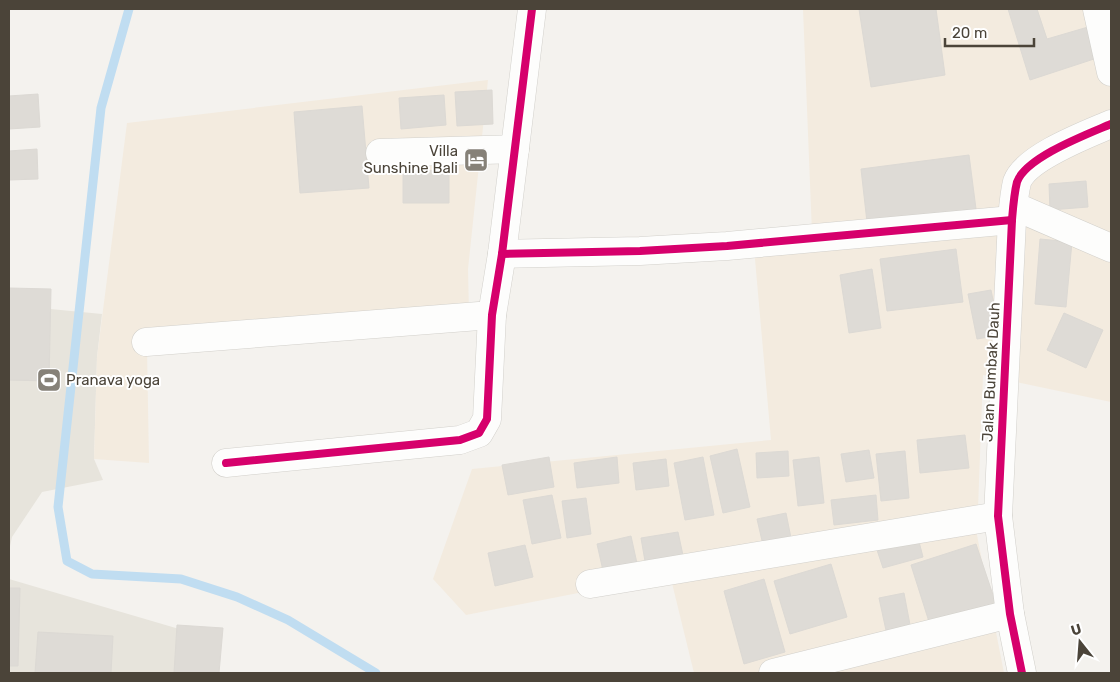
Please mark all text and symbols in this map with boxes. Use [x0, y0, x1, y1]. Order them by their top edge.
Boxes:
scale bar [945, 15, 1034, 47]
text: 20 m [952, 24, 987, 42]
place label: Villa Sunshine Bali [363, 142, 458, 177]
hotel icon: Villa Sunshine Bali [463, 147, 489, 173]
street label: Jalan Bumbak Dauh [978, 302, 1004, 442]
sports icon: Pranava yoga [36, 367, 62, 393]
place label: Pranava yoga [66, 371, 160, 389]
north arrow [1055, 617, 1105, 667]
text: U [1069, 620, 1084, 640]

